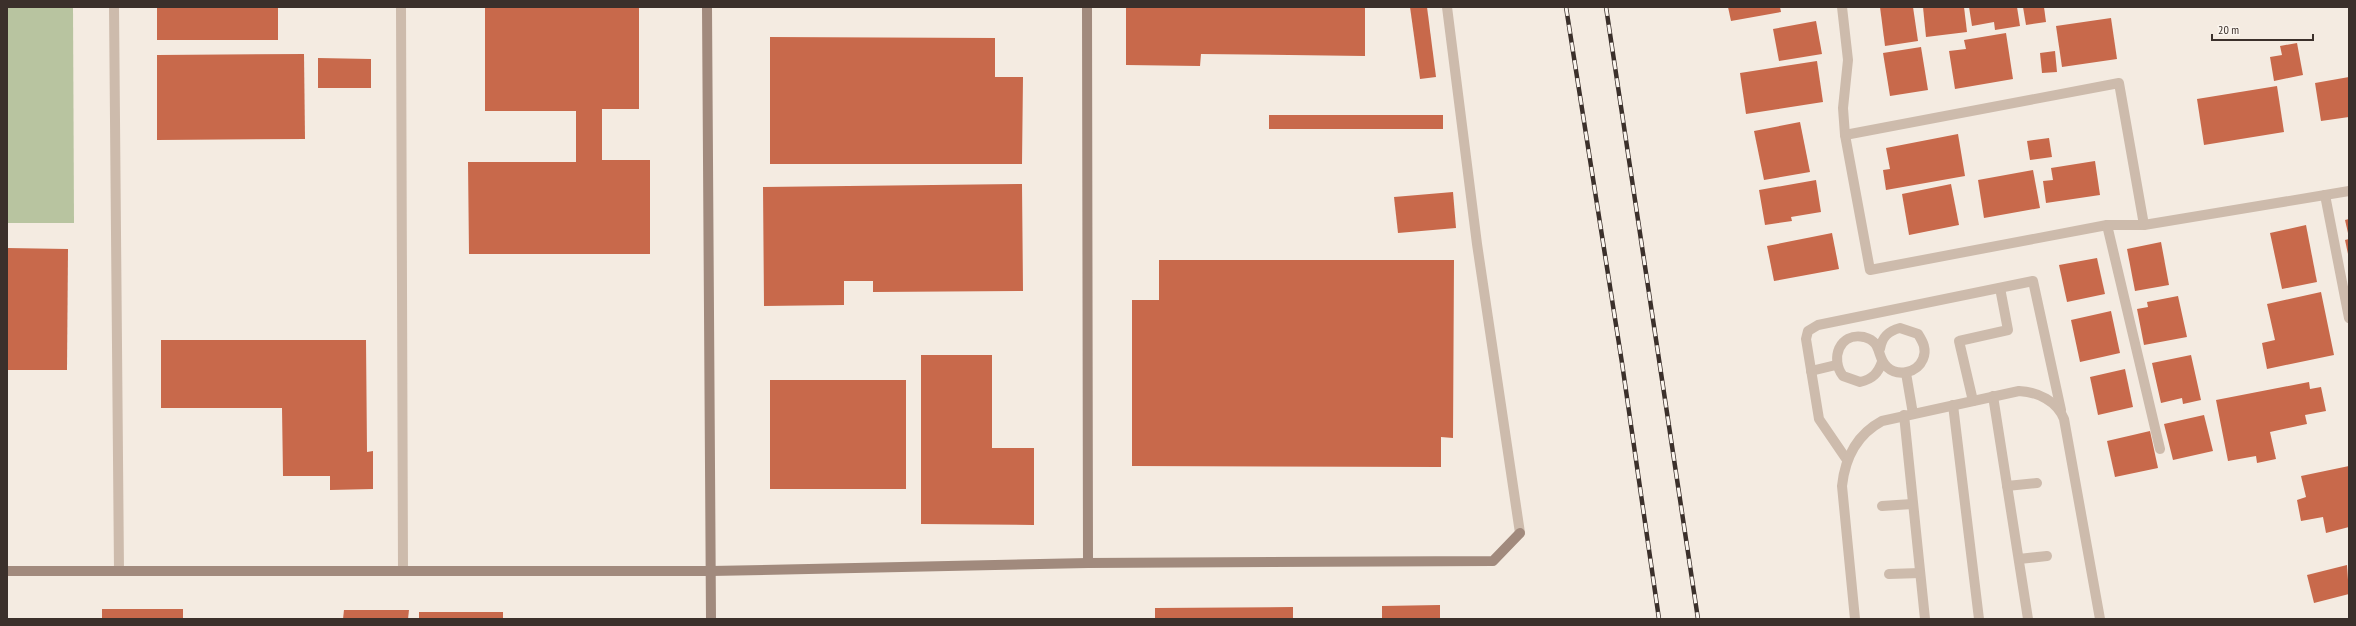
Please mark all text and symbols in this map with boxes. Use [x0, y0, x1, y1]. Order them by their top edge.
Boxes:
scale bar [2212, 16, 2313, 42]
text: 20 m [2218, 22, 2239, 37]

